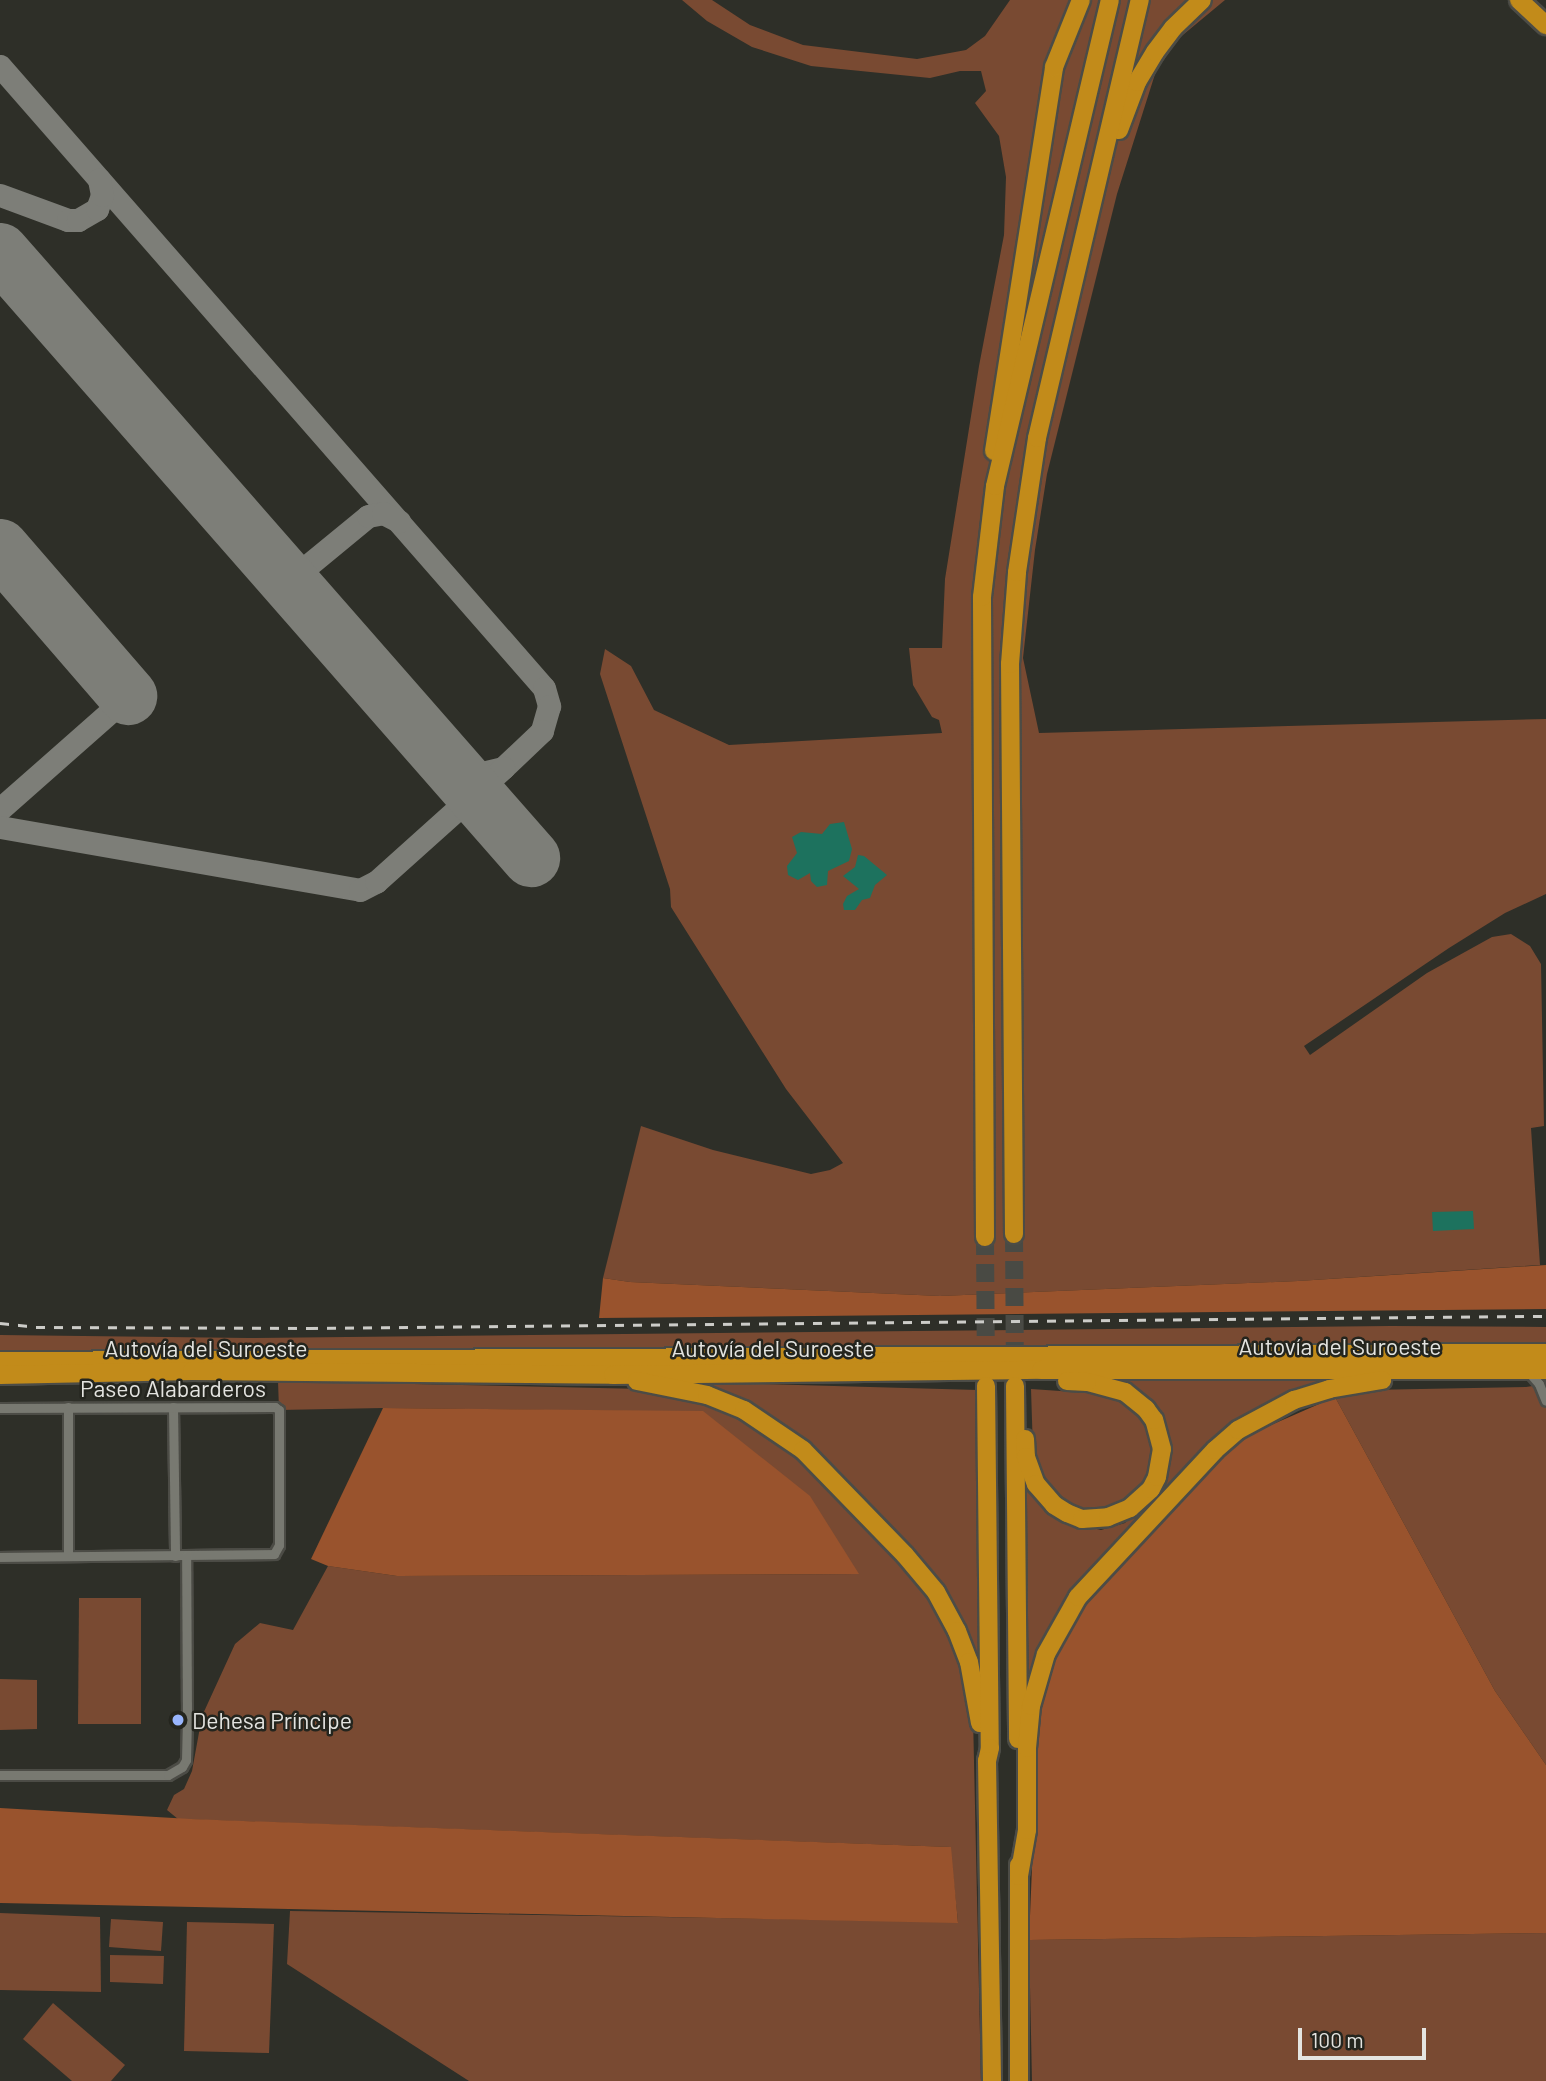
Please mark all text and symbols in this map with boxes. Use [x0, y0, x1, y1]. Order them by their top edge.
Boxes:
street label: Autovía del Suroeste [1238, 1332, 1442, 1360]
street label: Autovía del Suroeste [104, 1334, 308, 1362]
street label: Autovía del Suroeste [671, 1334, 875, 1362]
street label: Paseo Alabarderos [80, 1374, 266, 1402]
place label: Dehesa Príncipe [192, 1706, 352, 1734]
marker: Dehesa Príncipe [170, 1712, 186, 1728]
scale bar [1301, 2014, 1429, 2058]
text: 100 m [1311, 2027, 1364, 2052]

